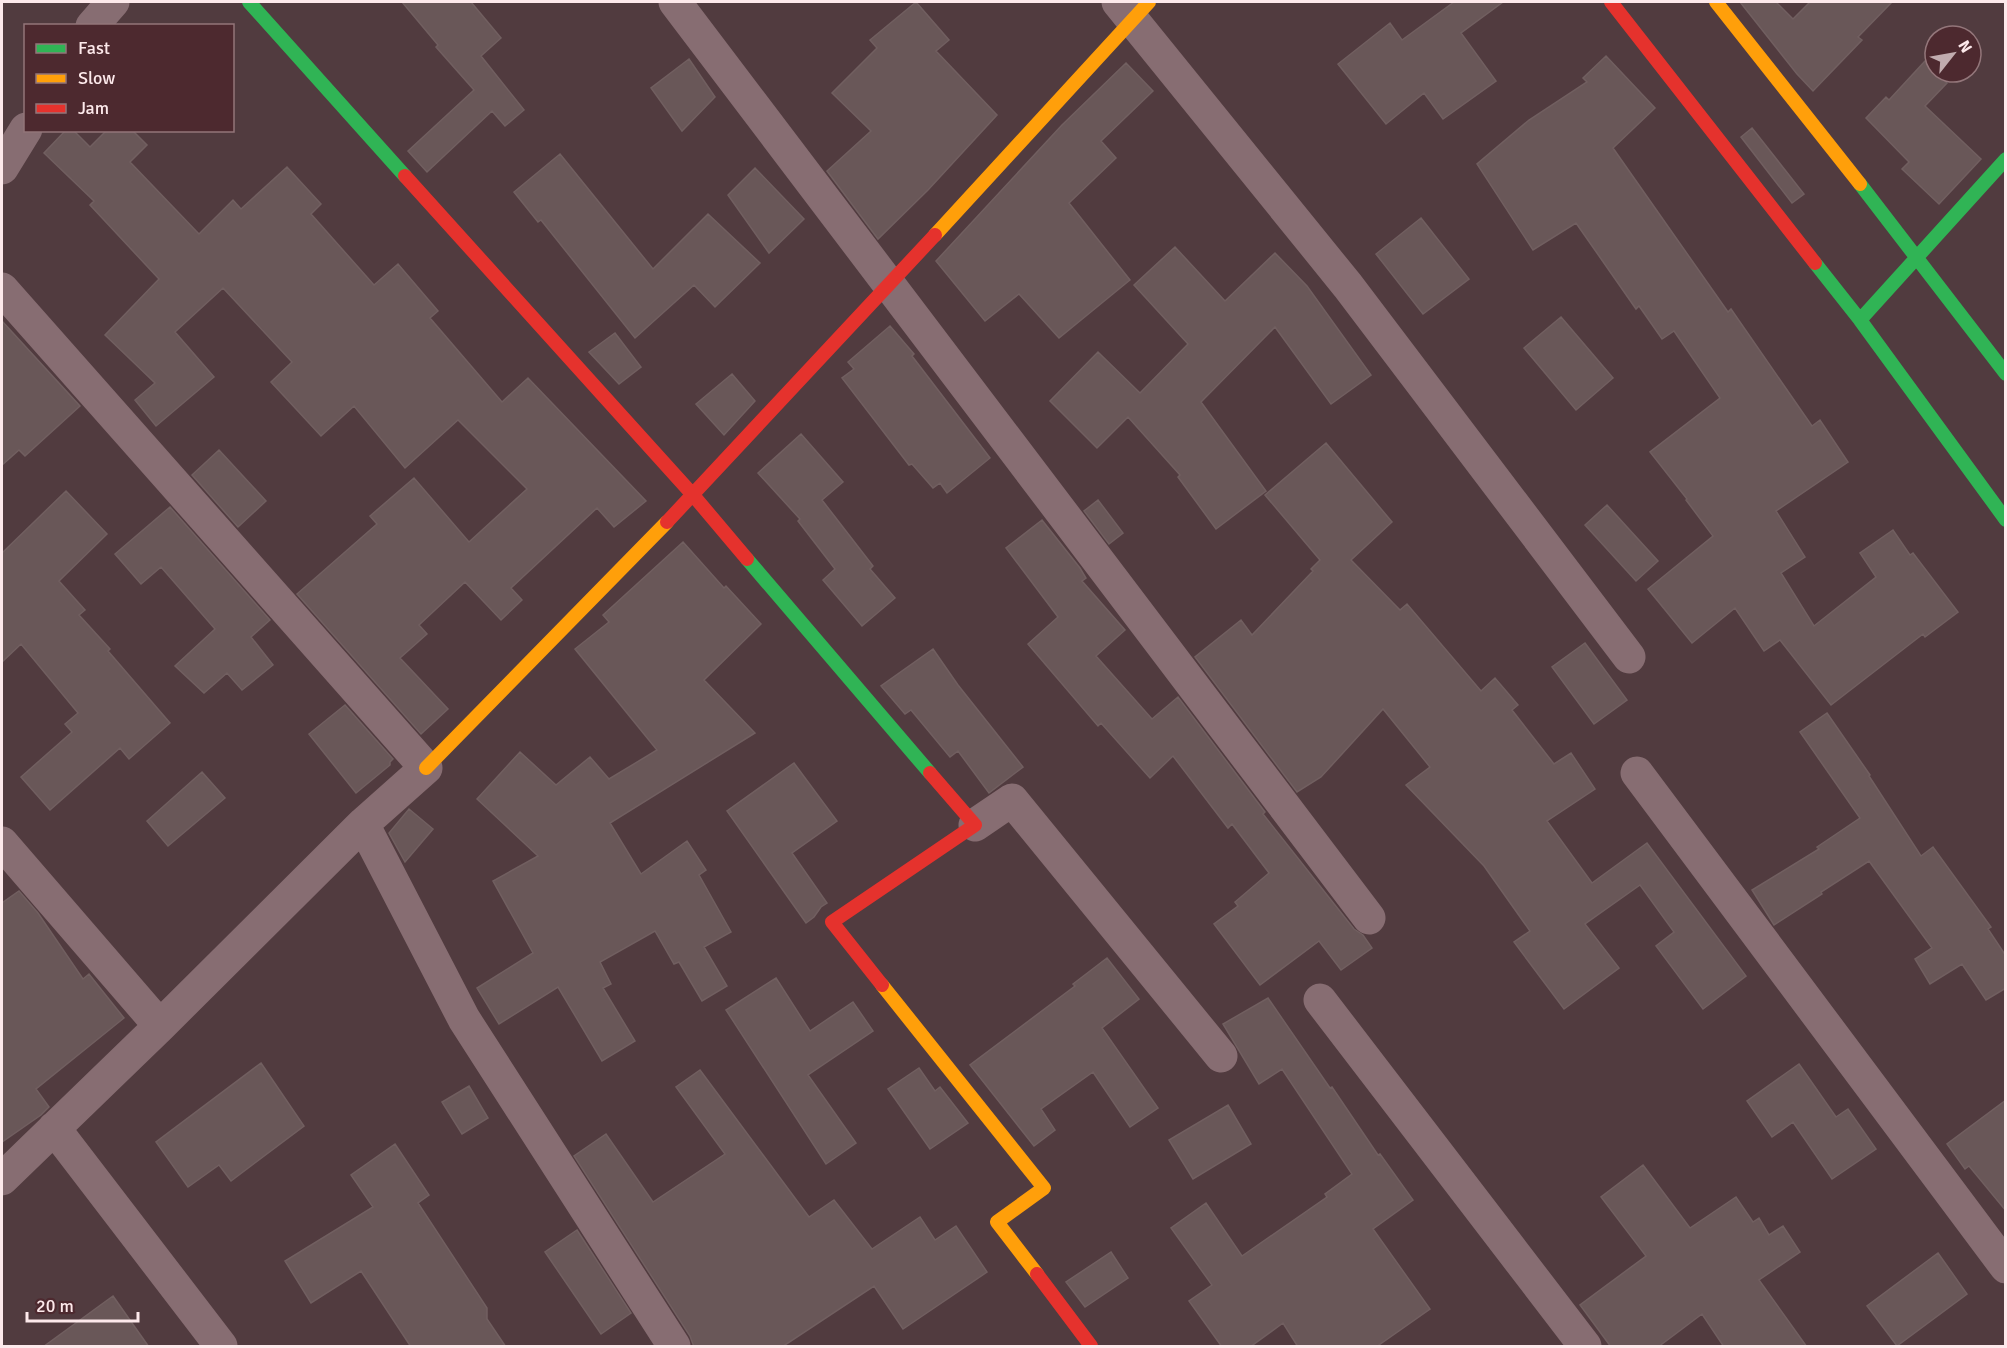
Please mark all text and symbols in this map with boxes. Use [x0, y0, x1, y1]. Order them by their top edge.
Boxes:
legend [24, 24, 234, 132]
north arrow [1923, 24, 1983, 84]
text: Fast [78, 37, 110, 59]
text: N [1954, 37, 1976, 57]
text: Slow [78, 67, 115, 89]
text: Jam [78, 97, 109, 119]
scale bar [27, 1285, 138, 1323]
text: 20 m [36, 1295, 74, 1317]

